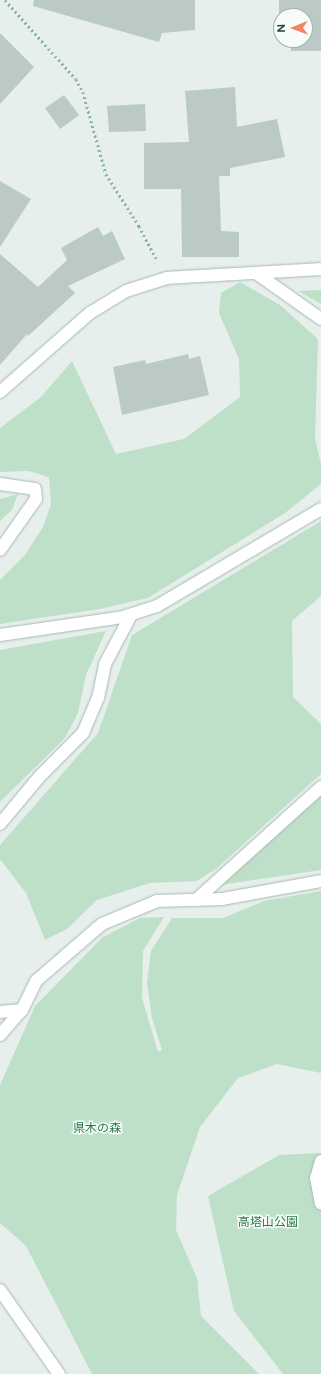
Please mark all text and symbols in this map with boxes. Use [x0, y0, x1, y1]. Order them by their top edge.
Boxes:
north arrow [273, 8, 313, 48]
text: N [275, 24, 288, 33]
park label: 県木の森 [73, 1122, 121, 1136]
park label: 高塔山公園 [238, 1216, 298, 1230]

